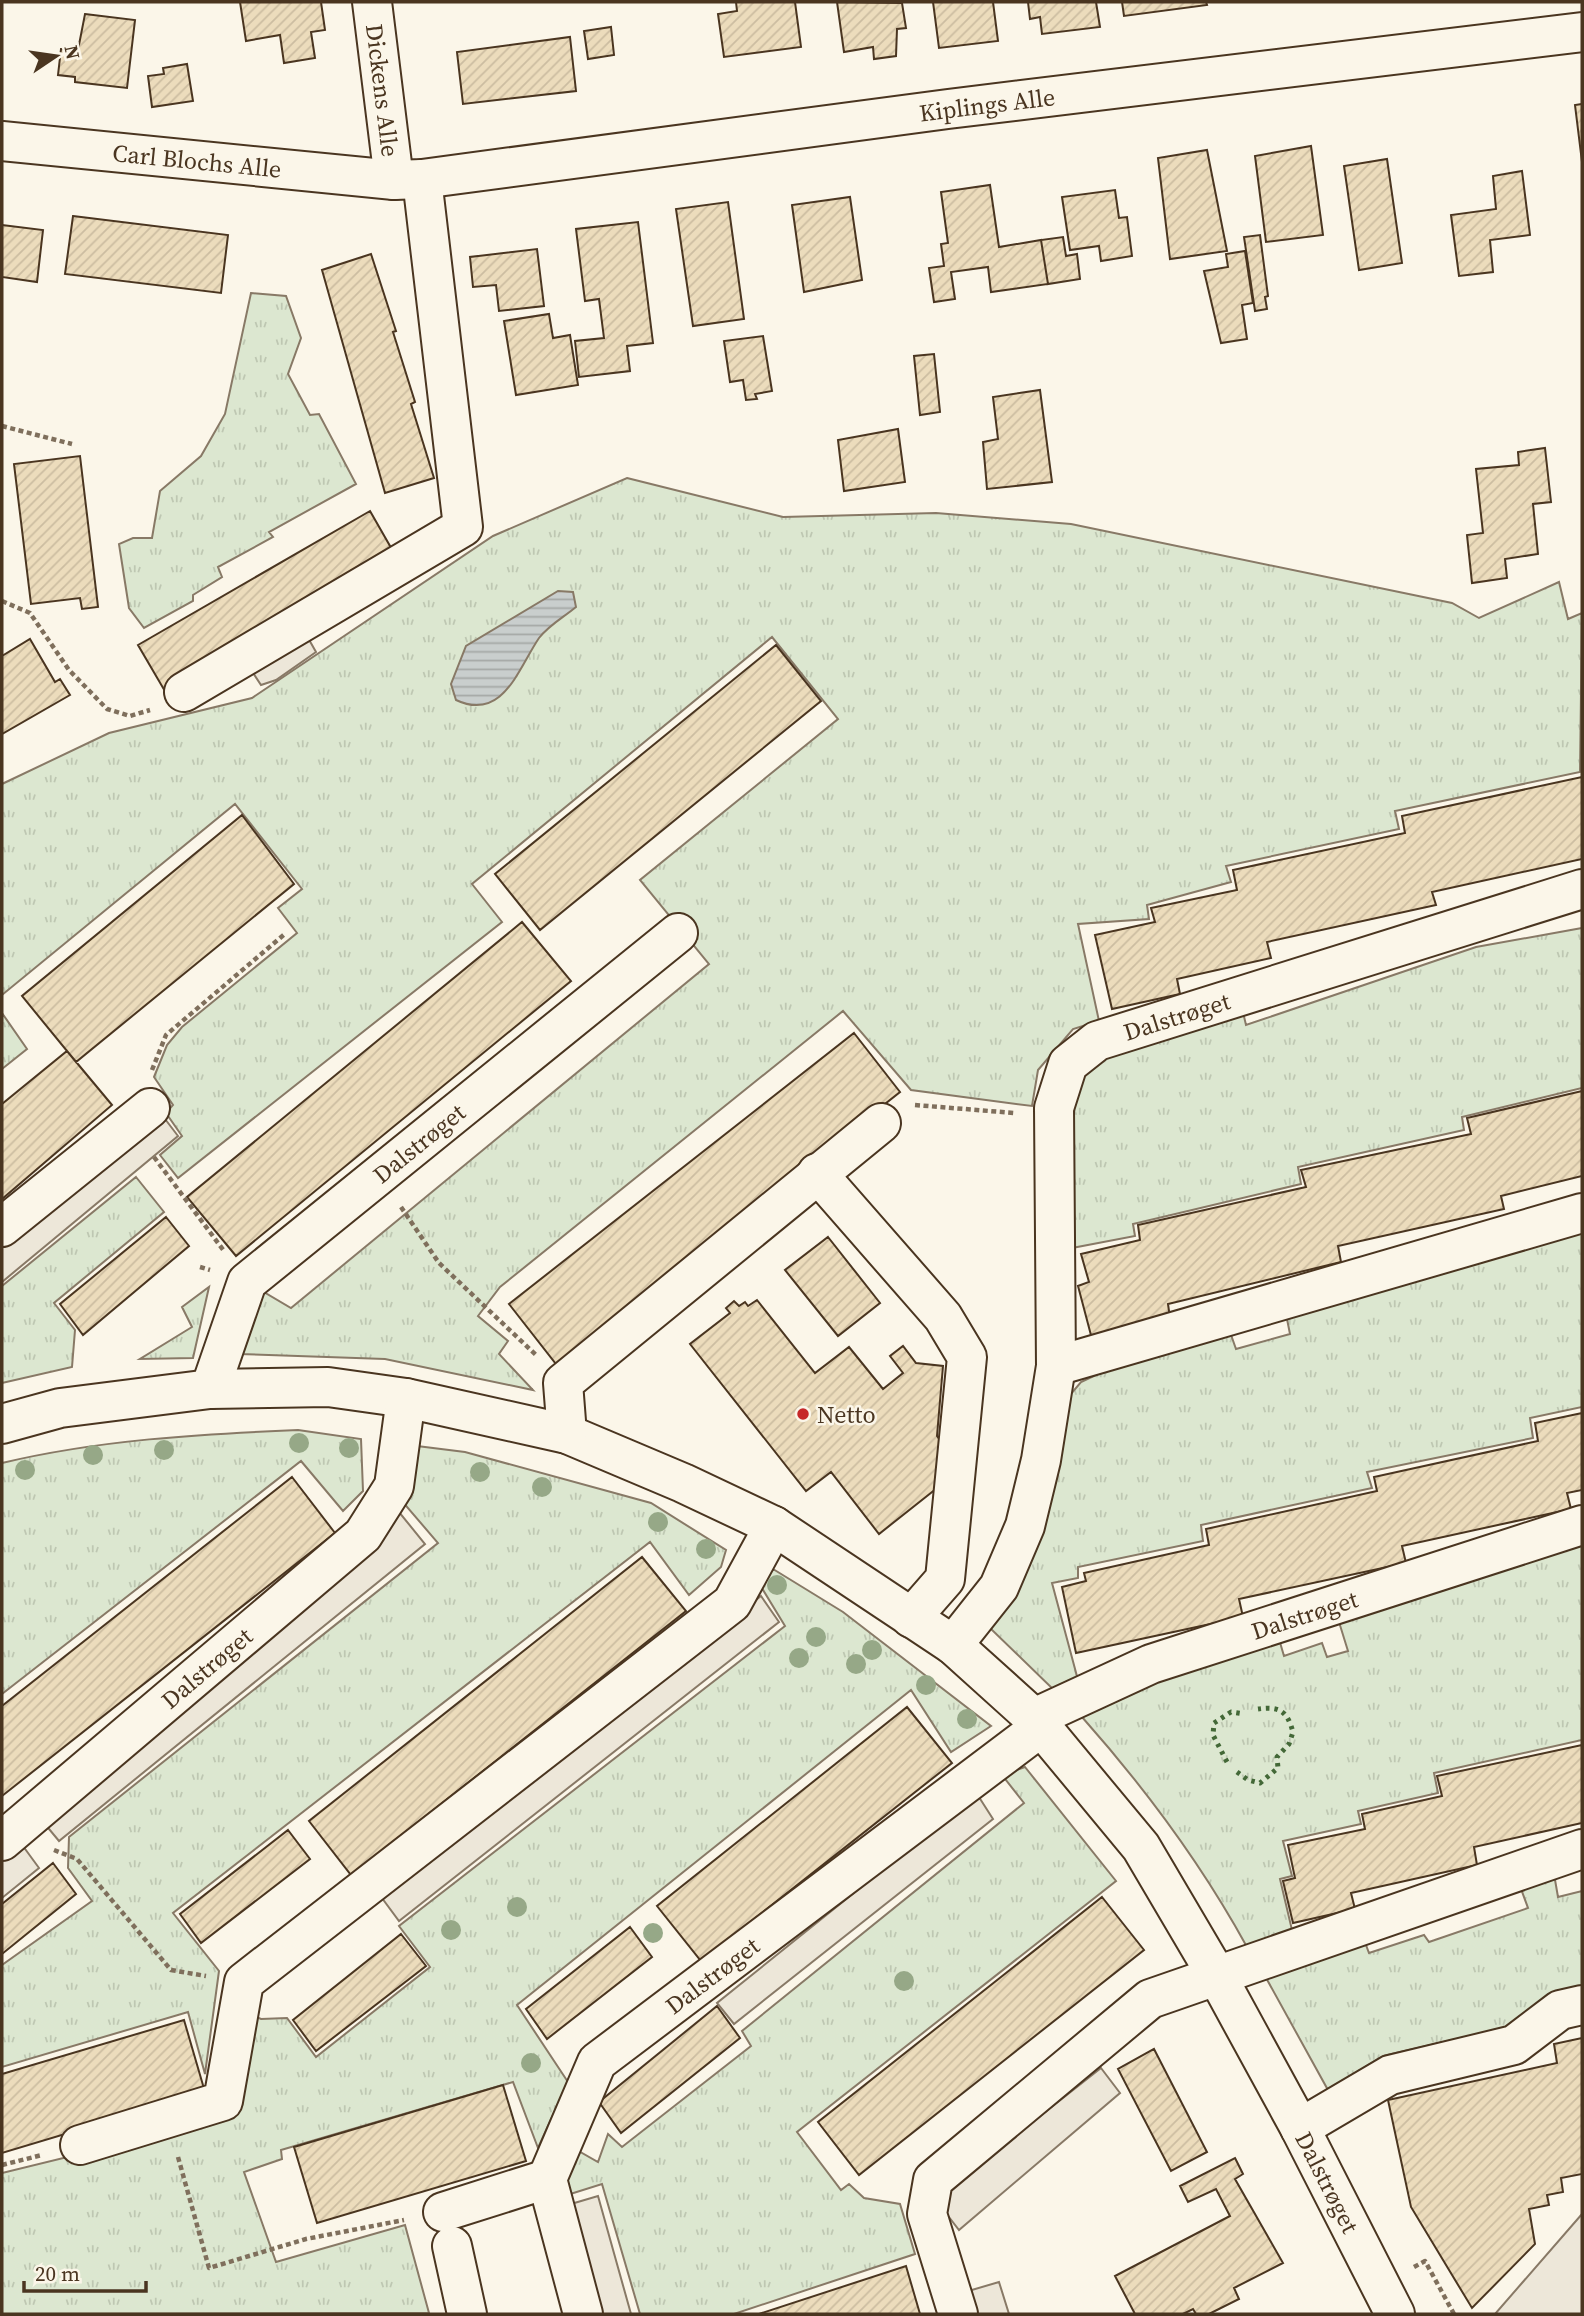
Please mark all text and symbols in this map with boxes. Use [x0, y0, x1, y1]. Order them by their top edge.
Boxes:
north arrow [21, 21, 91, 91]
street label: Dickens Alle [358, 22, 407, 159]
text: N [58, 43, 87, 62]
street label: Kiplings Alle [917, 80, 1057, 129]
street label: Carl Blochs Alle [111, 136, 283, 185]
street label: Dalstrøget [1119, 984, 1234, 1048]
street label: Dalstrøget [365, 1095, 472, 1191]
place label: Netto [817, 1398, 876, 1431]
marker: Netto [795, 1406, 811, 1422]
street label: Dalstrøget [1247, 1582, 1362, 1647]
street label: Dalstrøget [154, 1619, 259, 1716]
street label: Dalstrøget [658, 1929, 766, 2022]
street label: Dalstrøget [1288, 2126, 1367, 2239]
scale bar [24, 2250, 147, 2294]
text: 20 m [35, 2259, 80, 2288]

